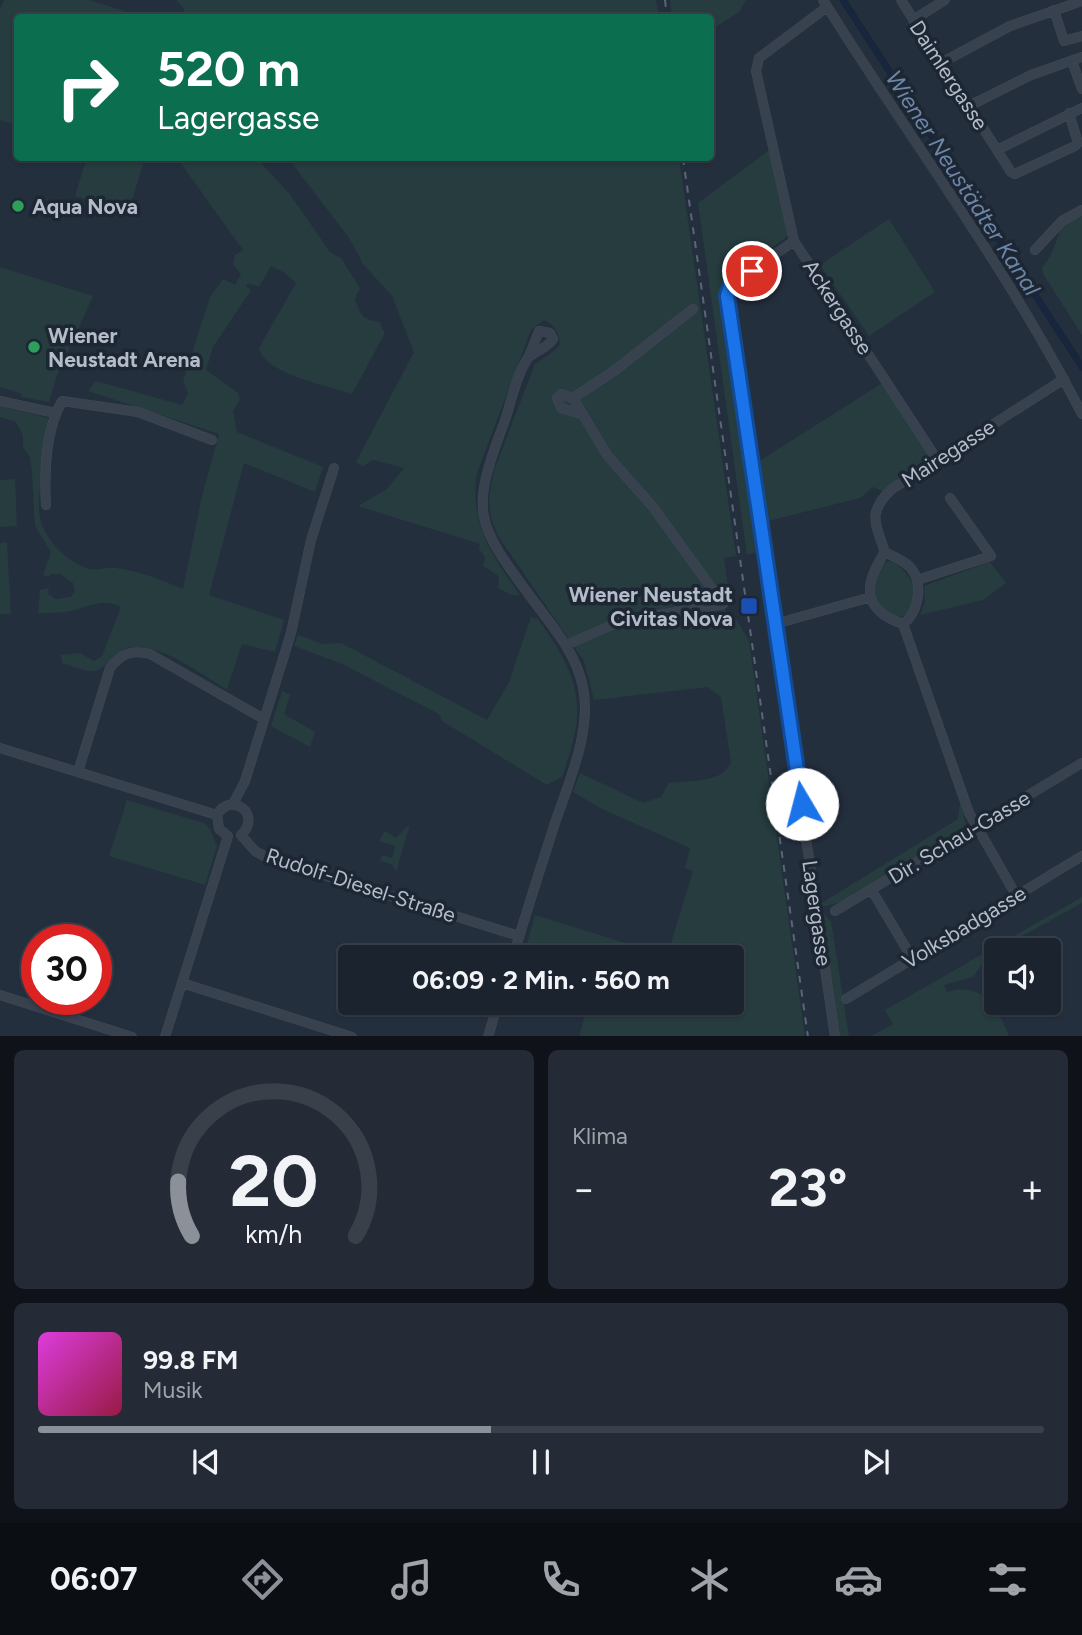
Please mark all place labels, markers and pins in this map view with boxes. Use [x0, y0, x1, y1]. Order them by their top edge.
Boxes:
place label: Aqua Nova [32, 194, 138, 219]
marker: Aqua Nova [10, 198, 26, 214]
pin [722, 241, 782, 301]
place label: Wiener Neustadt Arena [48, 323, 201, 372]
marker: Wiener Neustadt Arena [26, 339, 42, 355]
place label: Wiener Neustadt Civitas Nova [569, 582, 733, 631]
marker: Wiener Neustadt Civitas Nova [739, 596, 759, 616]

